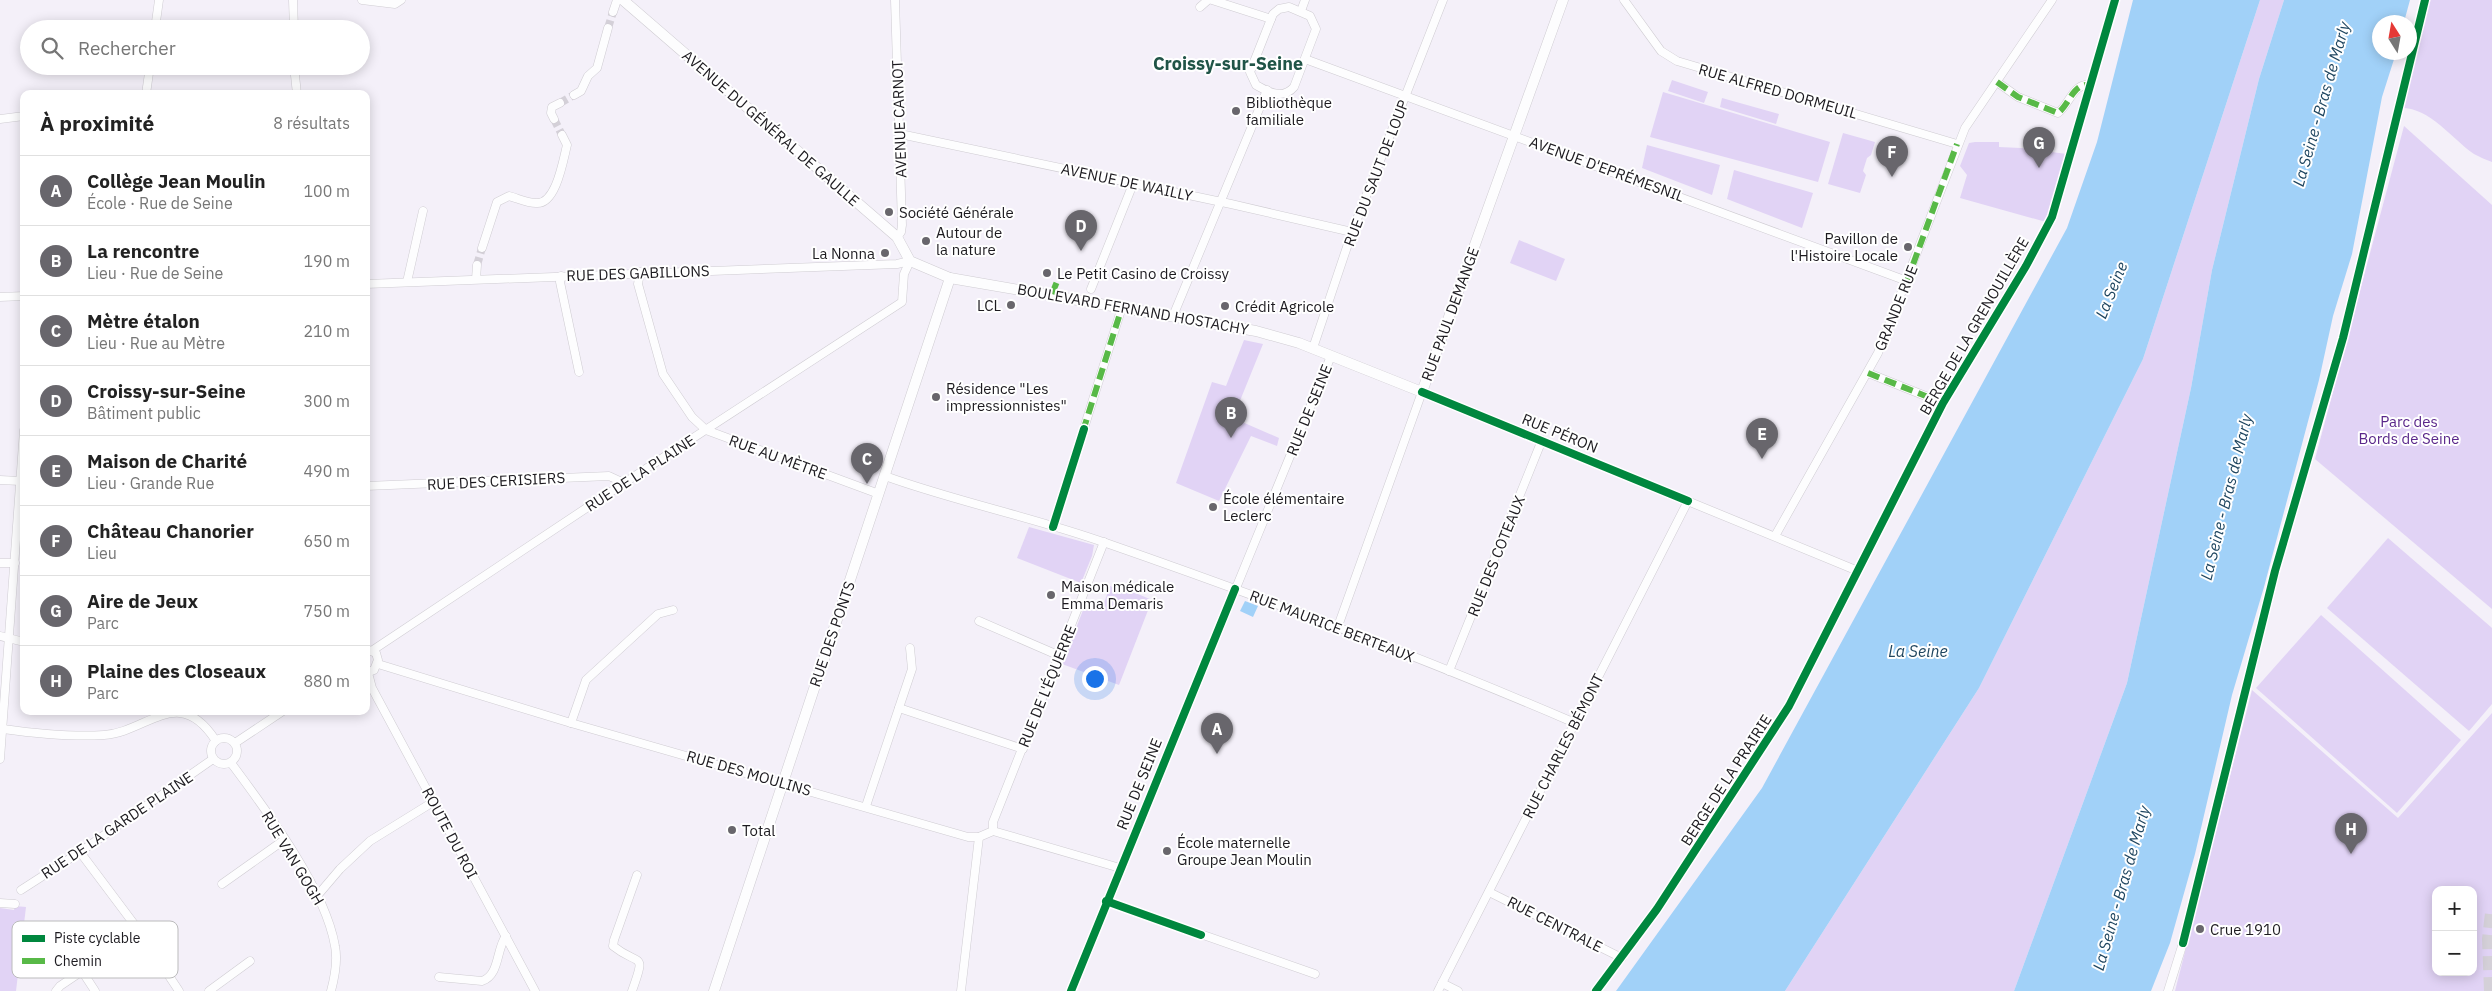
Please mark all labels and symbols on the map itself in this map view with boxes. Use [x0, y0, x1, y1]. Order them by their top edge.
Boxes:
north arrow [2372, 15, 2417, 60]
water label: La Seine - Bras de Marly [2288, 18, 2354, 189]
street label: AVENUE DU GÉNÉRAL DE GAULLE [678, 46, 864, 210]
district label: Croissy-sur-Seine [1153, 52, 1303, 75]
street label: AVENUE CARNOT [887, 59, 911, 178]
street label: RUE ALFRED DORMEUIL [1696, 59, 1860, 123]
place label: Bibliothèque familiale [1246, 93, 1332, 129]
street label: RUE DU SAUT DE LOUP [1339, 97, 1413, 249]
marker: Bibliothèque familiale [1230, 105, 1242, 117]
pin: G [2023, 127, 2055, 168]
street label: AVENUE D'EPRÉMESNIL [1527, 132, 1687, 206]
pin: F [1876, 136, 1908, 177]
street label: AVENUE DE WAILLY [1059, 159, 1195, 205]
place label: Société Générale [899, 203, 1014, 222]
marker: Société Générale [883, 206, 895, 218]
pin: D [1065, 210, 1097, 251]
place label: Autour de la nature [936, 223, 1002, 259]
place label: Pavillon de l'Histoire Locale [1791, 229, 1898, 265]
street label: BERGE DE LA GRENOUILLÈRE [1915, 234, 2033, 418]
marker: Autour de la nature [920, 235, 932, 247]
marker: Pavillon de l'Histoire Locale [1902, 241, 1914, 253]
place label: La Nonna [812, 244, 875, 263]
street label: RUE PAUL DEMANGE [1417, 244, 1483, 384]
marker: La Nonna [879, 247, 891, 259]
water label: La Seine [2091, 259, 2131, 321]
street label: RUE DES GABILLONS [566, 261, 710, 285]
street label: GRANDE RUE [1870, 262, 1922, 354]
place label: Le Petit Casino de Croissy [1057, 264, 1229, 283]
marker: Le Petit Casino de Croissy [1041, 267, 1053, 279]
street label: BOULEVARD FERNAND HOSTACHY [1016, 279, 1250, 339]
place label: LCL [977, 296, 1001, 315]
place label: Crédit Agricole [1235, 297, 1334, 316]
marker: LCL [1005, 299, 1017, 311]
marker: Crédit Agricole [1219, 300, 1231, 312]
street label: RUE DE SEINE [1282, 361, 1336, 459]
place label: Résidence "Les impressionnistes" [946, 379, 1067, 415]
marker: Résidence "Les impressionnistes" [930, 391, 942, 403]
pin: B [1215, 397, 1247, 438]
street label: RUE PÉRON [1519, 409, 1601, 457]
water label: La Seine - Bras de Marly [2196, 411, 2257, 582]
park label: Parc des Bords de Seine [2358, 412, 2460, 448]
pin: E [1746, 418, 1778, 459]
street label: RUE DE LA PLAINE [582, 430, 698, 516]
street label: RUE AU MÈTRE [726, 430, 830, 484]
pin: C [851, 443, 883, 484]
street label: RUE DES CERISIERS [426, 468, 566, 494]
place label: École élémentaire Leclerc [1223, 489, 1344, 525]
street label: RUE DES COTEAUX [1463, 493, 1529, 619]
marker: École élémentaire Leclerc [1207, 501, 1219, 513]
place label: Maison médicale Emma Demaris [1061, 577, 1174, 613]
street label: RUE DES PONTS [805, 579, 859, 689]
street label: RUE MAURICE BERTEAUX [1247, 586, 1417, 666]
marker: Maison médicale Emma Demaris [1045, 589, 1057, 601]
street label: RUE DE L'ÉQUERRE [1014, 622, 1080, 750]
water label: La Seine [1888, 641, 1948, 661]
your location [1082, 666, 1108, 692]
street label: RUE CHARLES BÉMONT [1518, 670, 1608, 822]
street label: BERGE DE LA PRAIRIE [1676, 711, 1776, 849]
pin: A [1201, 713, 1233, 754]
street label: RUE DE SEINE [1112, 735, 1166, 833]
street label: RUE DES MOULINS [685, 746, 813, 800]
street label: RUE DE LA GARDE PLAINE [37, 767, 197, 883]
street label: ROUTE DU ROI [418, 784, 482, 882]
water label: La Seine - Bras de Marly [2088, 802, 2154, 973]
street label: RUE VAN GOGH [257, 808, 329, 908]
pin: H [2335, 813, 2367, 854]
place label: Total [742, 821, 775, 840]
marker: Total [726, 824, 738, 836]
place label: École maternelle Groupe Jean Moulin [1177, 833, 1312, 869]
marker: École maternelle Groupe Jean Moulin [1161, 845, 1173, 857]
street label: RUE CENTRALE [1504, 892, 1606, 956]
place label: Crue 1910 [2210, 920, 2281, 939]
legend [12, 921, 178, 978]
marker: Crue 1910 [2194, 923, 2206, 935]
text: Piste cyclable [54, 929, 141, 947]
text: Chemin [54, 952, 102, 970]

